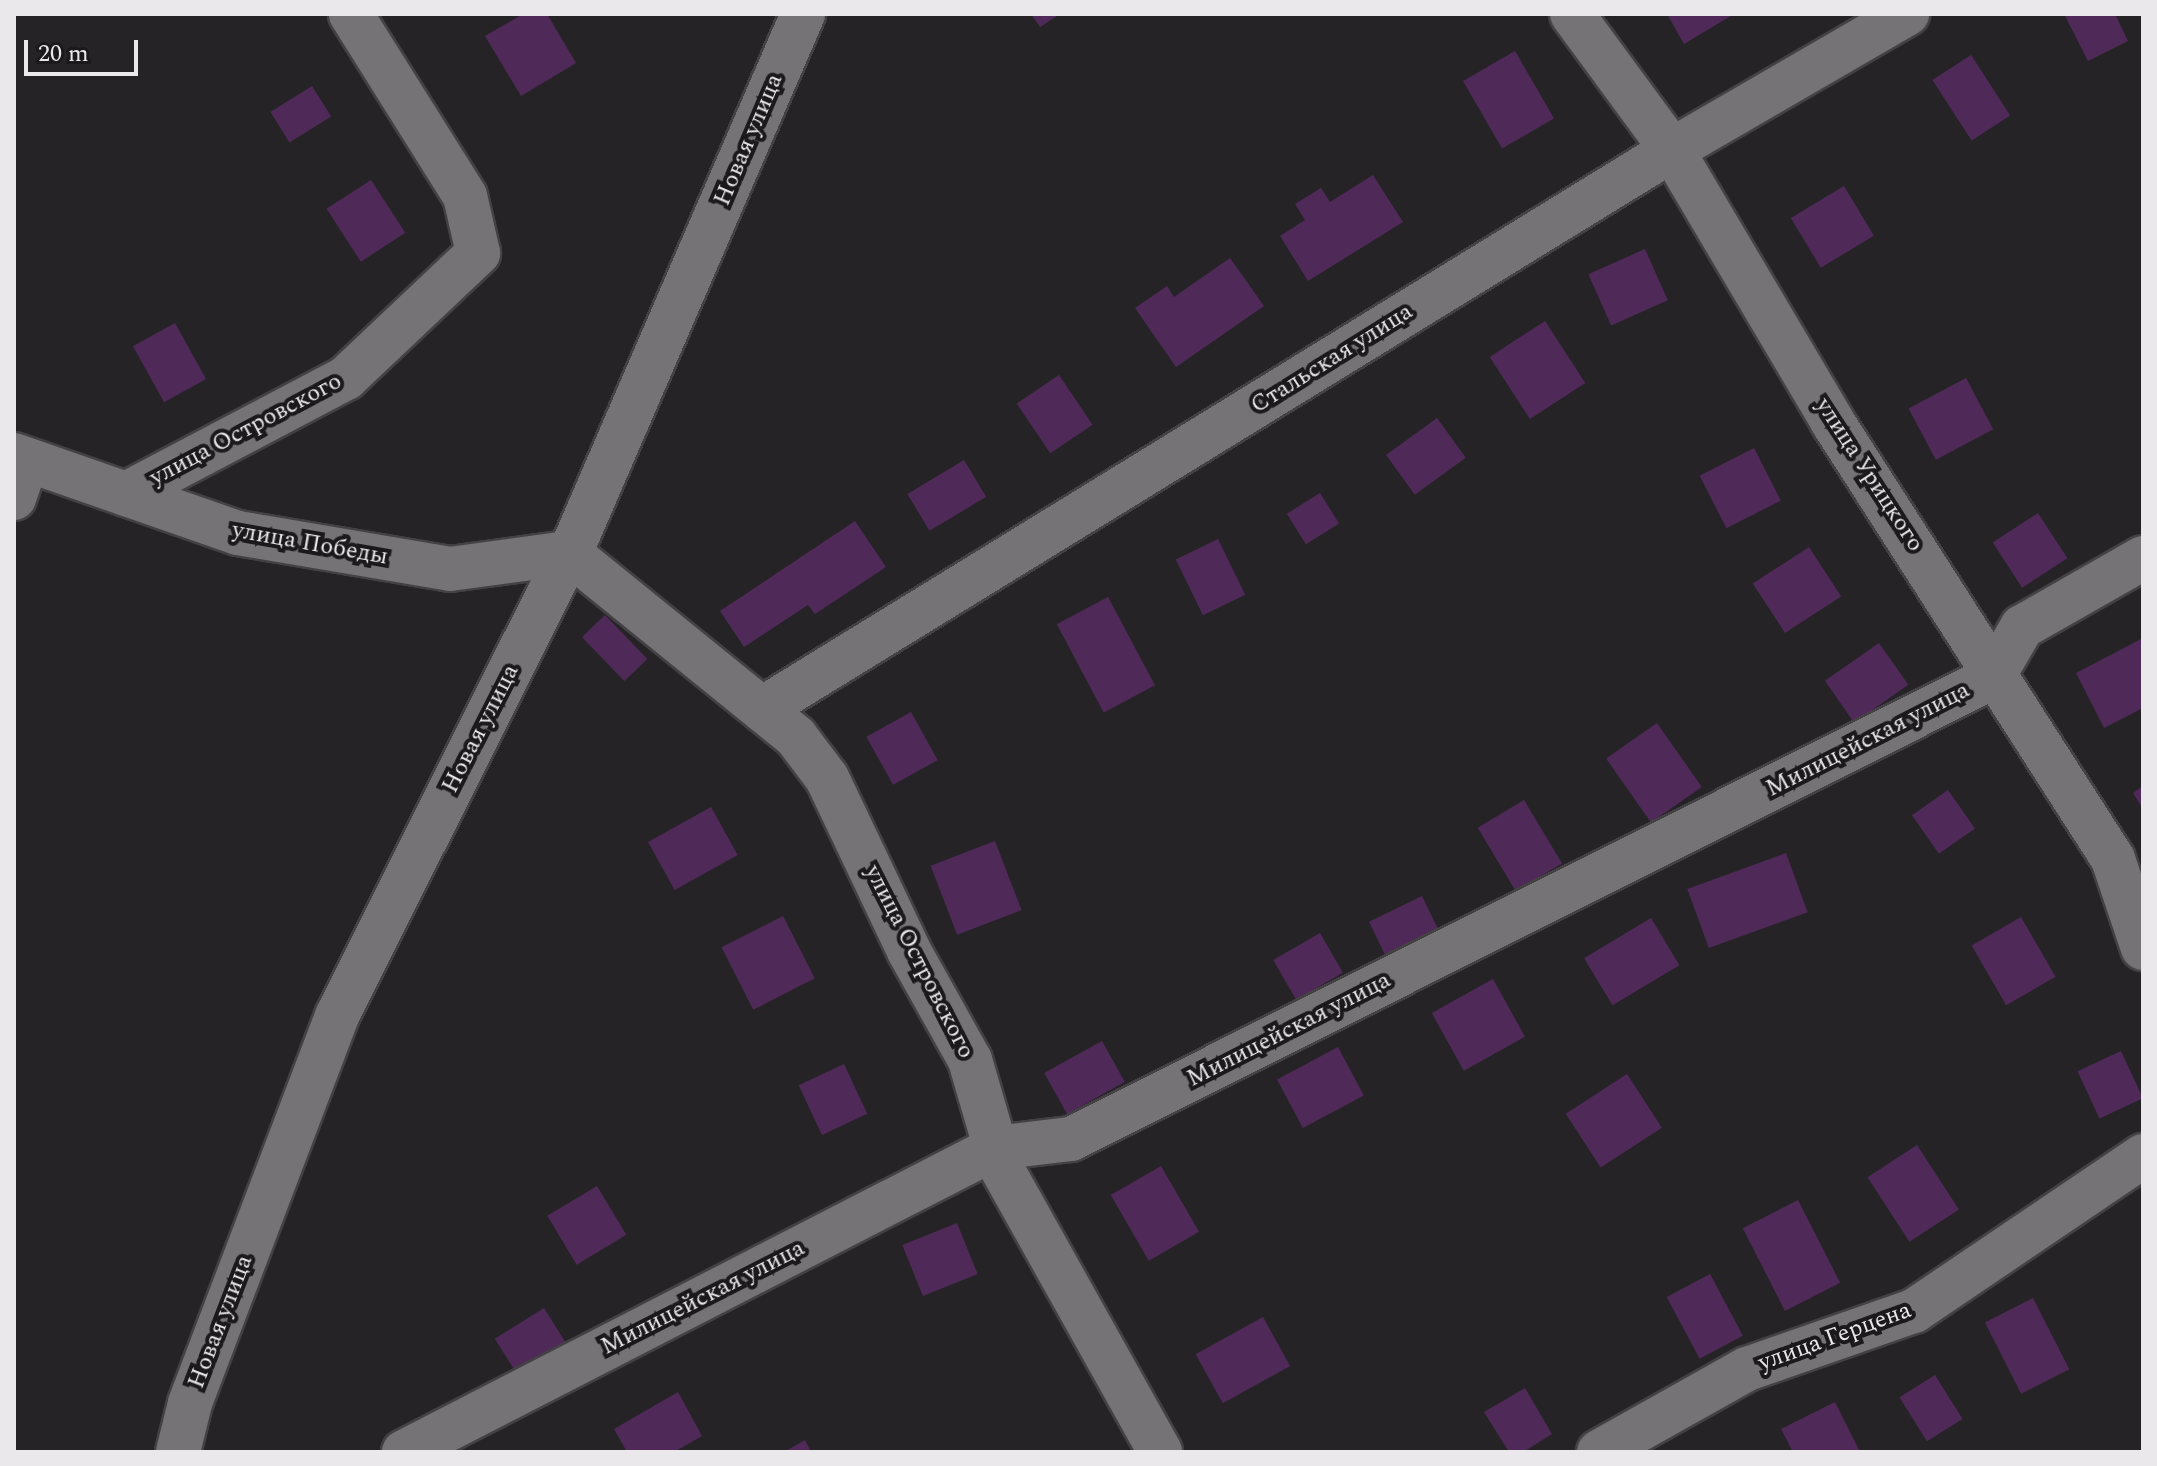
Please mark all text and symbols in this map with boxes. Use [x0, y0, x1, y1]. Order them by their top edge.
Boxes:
scale bar [28, 24, 142, 74]
text: 20 m [38, 36, 89, 72]
street label: Новая улица [708, 70, 790, 210]
street label: Стальская улица [1246, 298, 1418, 420]
street label: улица Островского [145, 367, 347, 493]
street label: улица Урицкого [1809, 393, 1929, 557]
street label: улица Победы [230, 516, 390, 572]
street label: Новая улица [436, 660, 526, 798]
street label: Милицейская улица [1761, 676, 1975, 804]
street label: улица Островского [858, 860, 980, 1064]
street label: Милицейская улица [1182, 966, 1396, 1094]
street label: Милицейская улица [596, 1234, 810, 1362]
street label: Новая улица [182, 1251, 260, 1393]
street label: улица Герцена [1755, 1296, 1915, 1378]

